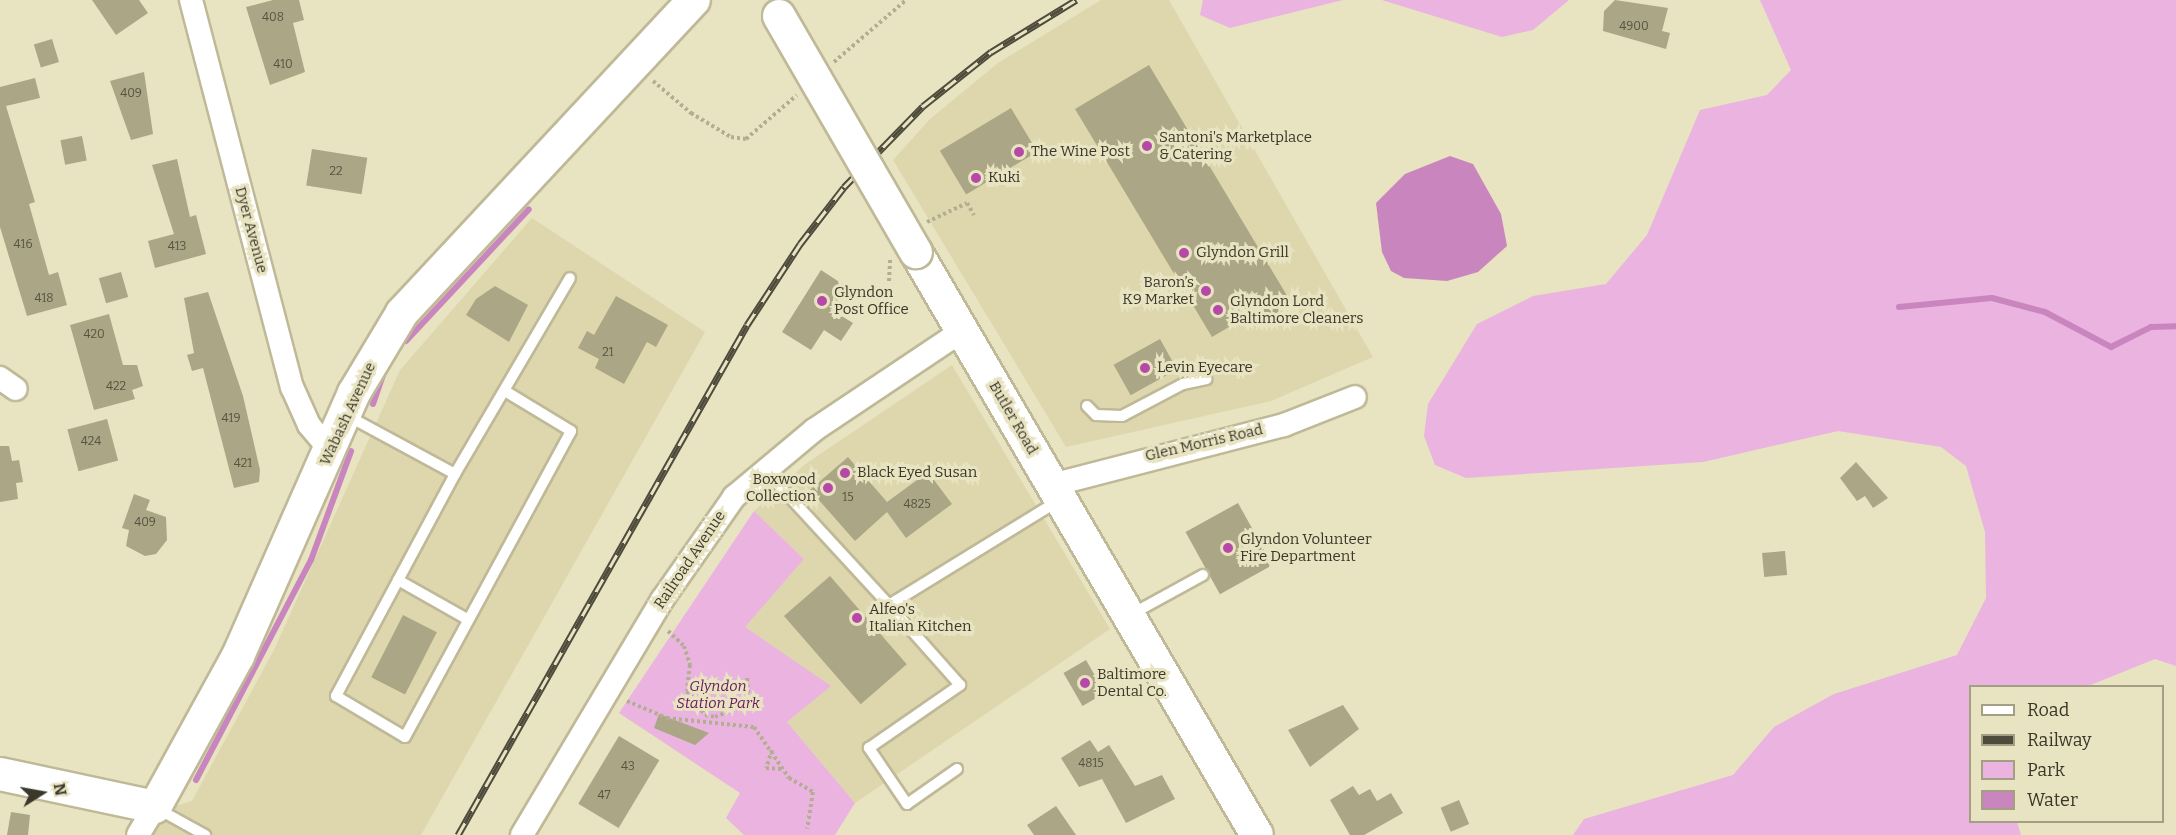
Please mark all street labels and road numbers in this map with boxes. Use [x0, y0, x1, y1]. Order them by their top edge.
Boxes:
street label: Dyer Avenue [231, 185, 271, 275]
street label: Wabash Avenue [316, 360, 380, 468]
street label: Butler Road [985, 378, 1041, 458]
street label: Glen Morris Road [1143, 421, 1265, 465]
street label: Railroad Avenue [651, 508, 729, 612]

